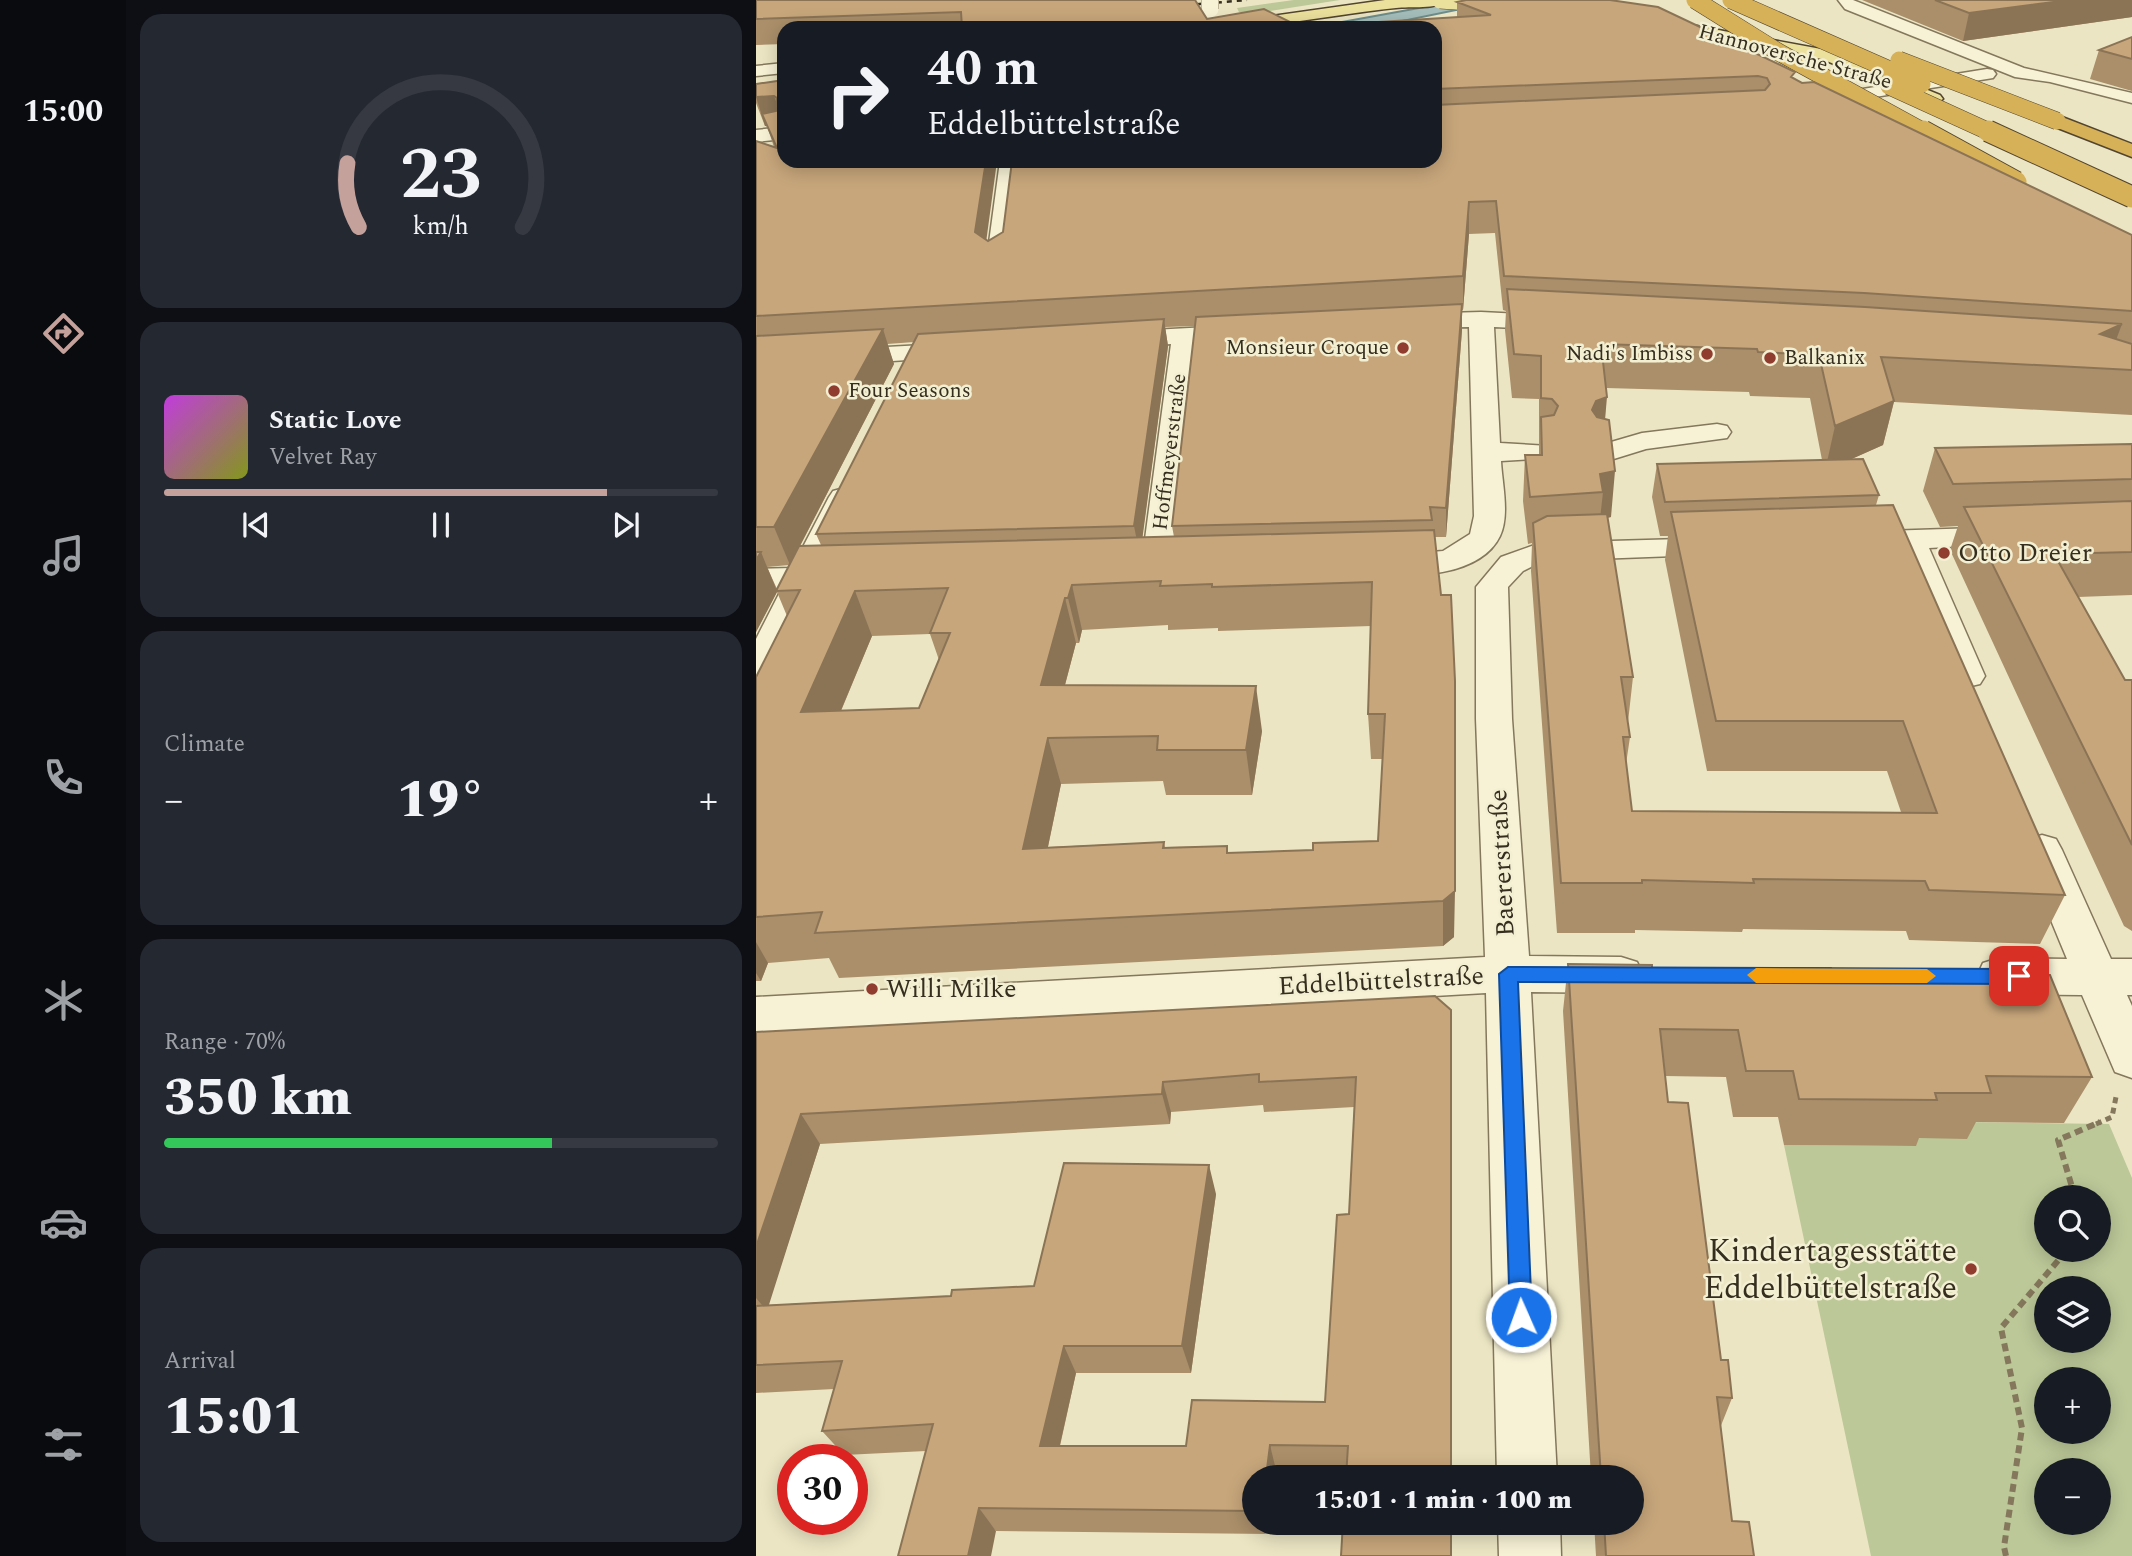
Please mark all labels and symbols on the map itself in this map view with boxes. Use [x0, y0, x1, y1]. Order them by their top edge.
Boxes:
street label: Hannoversche Straße [1695, 16, 1895, 98]
place label: Monsieur Croque [1225, 332, 1389, 364]
place label: Nadi's Imbiss [1566, 338, 1693, 370]
marker: Monsieur Croque [1395, 340, 1411, 356]
place label: Balkanix [1784, 342, 1865, 374]
marker: Nadi's Imbiss [1699, 346, 1715, 362]
marker: Balkanix [1762, 350, 1778, 366]
street label: Hoffmeyerstraße [1145, 372, 1195, 532]
place label: Four Seasons [848, 375, 971, 407]
marker: Four Seasons [826, 383, 842, 399]
place label: Otto Dreier [1958, 533, 2092, 573]
marker: Otto Dreier [1936, 545, 1952, 561]
street label: Baererstraße [1478, 788, 1526, 938]
pin [1989, 946, 2049, 1006]
street label: Eddelbüttelstraße [1277, 956, 1485, 1006]
place label: Willi Milke [886, 969, 1017, 1009]
marker: Willi Milke [864, 981, 880, 997]
place label: Kindertagesstätte Eddelbüttelstraße [1703, 1227, 1957, 1313]
marker: Kindertagesstätte Eddelbüttelstraße [1963, 1261, 1979, 1277]
position arrow [1484, 1280, 1558, 1354]
speed limit sign: 30 [777, 1444, 868, 1535]

